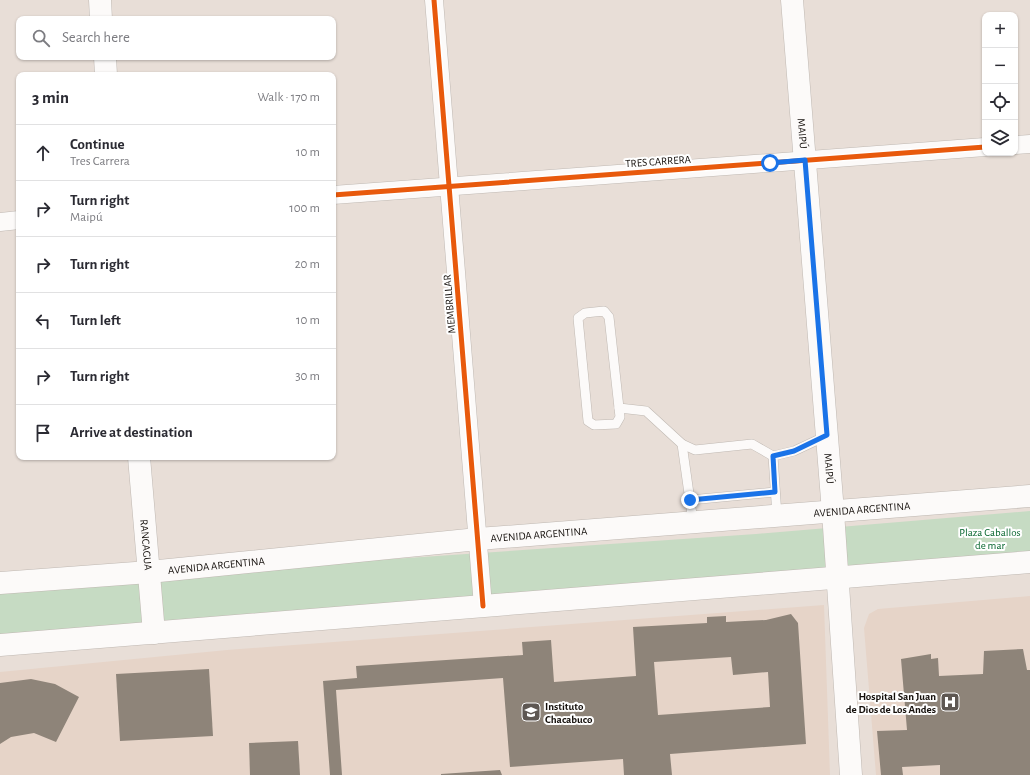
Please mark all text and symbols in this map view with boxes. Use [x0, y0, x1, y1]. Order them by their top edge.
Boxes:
map controls [982, 12, 1018, 156]
button: + [982, 12, 1018, 48]
search box [16, 16, 336, 60]
icon: search [30, 27, 52, 49]
text: Search here [62, 30, 130, 45]
button: − [982, 48, 1018, 84]
button: locate [982, 84, 1018, 120]
text: 3 min [32, 89, 69, 106]
text: Walk · 170 m [257, 91, 320, 104]
street label: MAIPÚ [795, 118, 810, 149]
button: layers [982, 120, 1018, 156]
text: Continue [70, 137, 125, 152]
icon: ahead [32, 142, 54, 164]
text: 10 m [296, 146, 320, 159]
street label: TRES CARRERA [625, 154, 692, 169]
route start [761, 154, 779, 172]
text: Tres Carrera [70, 155, 130, 168]
text: Turn right [70, 193, 129, 208]
icon: right [32, 198, 54, 220]
text: 100 m [289, 202, 320, 215]
text: Maipú [70, 211, 103, 224]
icon: right [32, 254, 54, 276]
text: Turn right [70, 257, 129, 272]
text: 20 m [295, 258, 320, 271]
street label: MEMBRILLAR [441, 274, 458, 334]
icon: left [32, 310, 54, 332]
text: Turn left [70, 313, 121, 328]
text: 10 m [296, 314, 320, 327]
icon: right [32, 366, 54, 388]
text: Turn right [70, 369, 129, 384]
text: 30 m [295, 370, 320, 383]
icon: arrive [32, 422, 54, 444]
text: Arrive at destination [70, 425, 193, 440]
street label: MAIPÚ [822, 453, 837, 484]
route end [681, 491, 699, 509]
street label: AVENIDA ARGENTINA [813, 500, 911, 519]
street label: RANCAGUA [138, 519, 154, 571]
street label: AVENIDA ARGENTINA [490, 525, 588, 544]
park label: Plaza Caballos de mar [959, 527, 1021, 551]
street label: AVENIDA ARGENTINA [167, 555, 266, 576]
place label: Hospital San Juan de Dios de Los Andes [846, 691, 936, 715]
hospital icon: Hospital San Juan de Dios de Los Andes [939, 691, 961, 713]
school or university icon: Instituto Chacabuco [520, 701, 542, 723]
place label: Instituto Chacabuco [545, 701, 593, 725]

